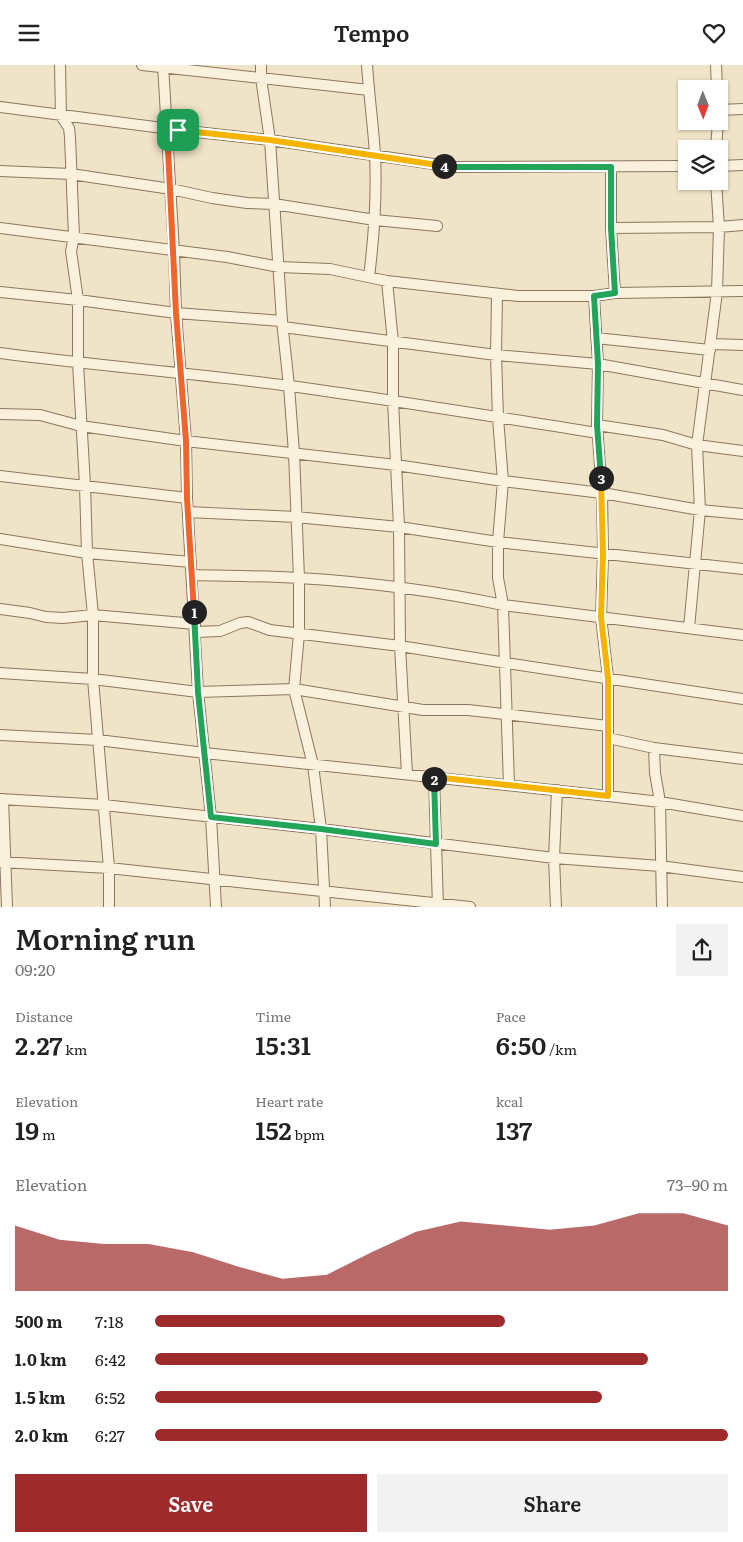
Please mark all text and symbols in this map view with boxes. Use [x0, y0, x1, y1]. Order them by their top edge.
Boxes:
text: Tempo [334, 16, 409, 49]
icon: menu [15, 19, 43, 47]
icon: heart [700, 19, 728, 47]
north arrow [678, 80, 728, 130]
map controls [678, 80, 728, 190]
pin [157, 109, 199, 151]
icon: arrive [164, 116, 192, 144]
button: layers [678, 140, 728, 190]
pin: 4 [432, 153, 456, 179]
text: 4 [440, 156, 449, 176]
pin: 3 [588, 465, 614, 491]
text: 3 [598, 468, 605, 488]
pin: 1 [182, 599, 206, 625]
text: 1 [192, 602, 197, 622]
pin: 2 [422, 767, 446, 791]
text: 2 [431, 769, 438, 789]
text: Morning run [15, 917, 196, 959]
button: share [676, 924, 728, 976]
text: 09:20 [15, 957, 55, 981]
text: Distance [15, 1006, 73, 1026]
text: Time [255, 1006, 291, 1026]
text: Pace [496, 1006, 526, 1026]
text: 2.27 [15, 1026, 62, 1063]
text: 15:31 [255, 1026, 311, 1063]
text: 6:50 [496, 1026, 546, 1063]
text: km [62, 1039, 87, 1059]
text: /km [546, 1039, 577, 1059]
text: Elevation [15, 1091, 78, 1111]
text: Heart rate [255, 1091, 323, 1111]
text: kcal [496, 1091, 523, 1111]
text: 19 [15, 1111, 39, 1148]
text: 152 [255, 1111, 292, 1148]
text: 137 [496, 1111, 532, 1148]
text: m [39, 1124, 56, 1144]
text: bpm [292, 1124, 325, 1144]
text: Elevation [15, 1172, 87, 1196]
text: 73–90 m [667, 1172, 728, 1196]
text: 500 m [15, 1309, 63, 1333]
text: 7:18 [95, 1309, 123, 1333]
text: 1.0 km [15, 1347, 67, 1371]
text: 6:42 [95, 1347, 126, 1371]
text: 1.5 km [15, 1385, 65, 1409]
text: 6:52 [95, 1385, 125, 1409]
text: 2.0 km [15, 1423, 69, 1447]
text: 6:27 [95, 1423, 125, 1447]
button: Save [15, 1474, 367, 1532]
button: Share [377, 1474, 728, 1532]

